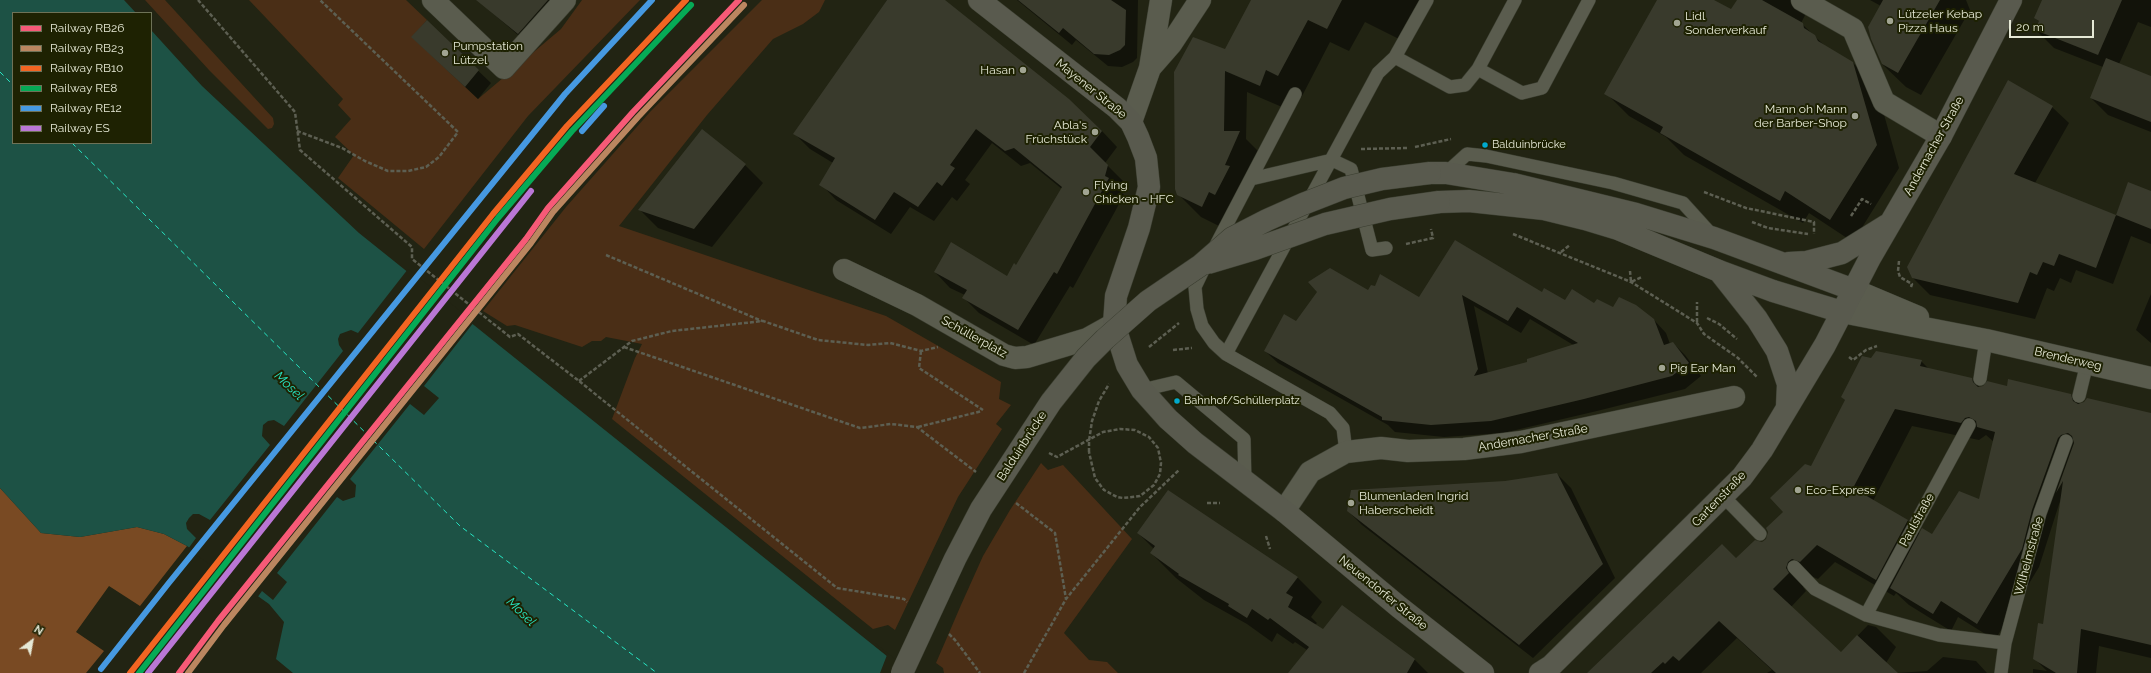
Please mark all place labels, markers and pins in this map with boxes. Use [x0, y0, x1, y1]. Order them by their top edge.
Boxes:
place label: Lützeler Kebap Pizza Haus [1898, 7, 1982, 35]
place label: Lidl Sonderverkauf [1685, 9, 1767, 37]
marker: Lützeler Kebap Pizza Haus [1885, 16, 1895, 26]
marker: Lidl Sonderverkauf [1672, 18, 1682, 28]
place label: Pumpstation Lützel [453, 39, 523, 67]
marker: Pumpstation Lützel [440, 48, 450, 58]
place label: Hasan [980, 63, 1015, 77]
marker: Hasan [1018, 65, 1028, 75]
place label: Mann oh Mann der Barber-Shop [1754, 102, 1847, 130]
marker: Mann oh Mann der Barber-Shop [1850, 111, 1860, 121]
place label: Abla's Früchstück [1026, 118, 1087, 146]
marker: Abla's Früchstück [1090, 127, 1100, 137]
place label: Balduinbrücke [1492, 138, 1566, 152]
marker: Balduinbrücke [1480, 140, 1490, 150]
place label: Flying Chicken - HFC [1094, 178, 1174, 206]
marker: Flying Chicken - HFC [1081, 187, 1091, 197]
place label: Pig Ear Man [1670, 361, 1736, 375]
marker: Pig Ear Man [1657, 363, 1667, 373]
place label: Bahnhof/Schüllerplatz [1184, 394, 1300, 408]
marker: Bahnhof/Schüllerplatz [1172, 396, 1182, 406]
place label: Eco-Express [1806, 483, 1875, 497]
marker: Eco-Express [1793, 485, 1803, 495]
place label: Blumenladen Ingrid Haberscheidt [1359, 489, 1468, 517]
marker: Blumenladen Ingrid Haberscheidt [1346, 498, 1356, 508]

